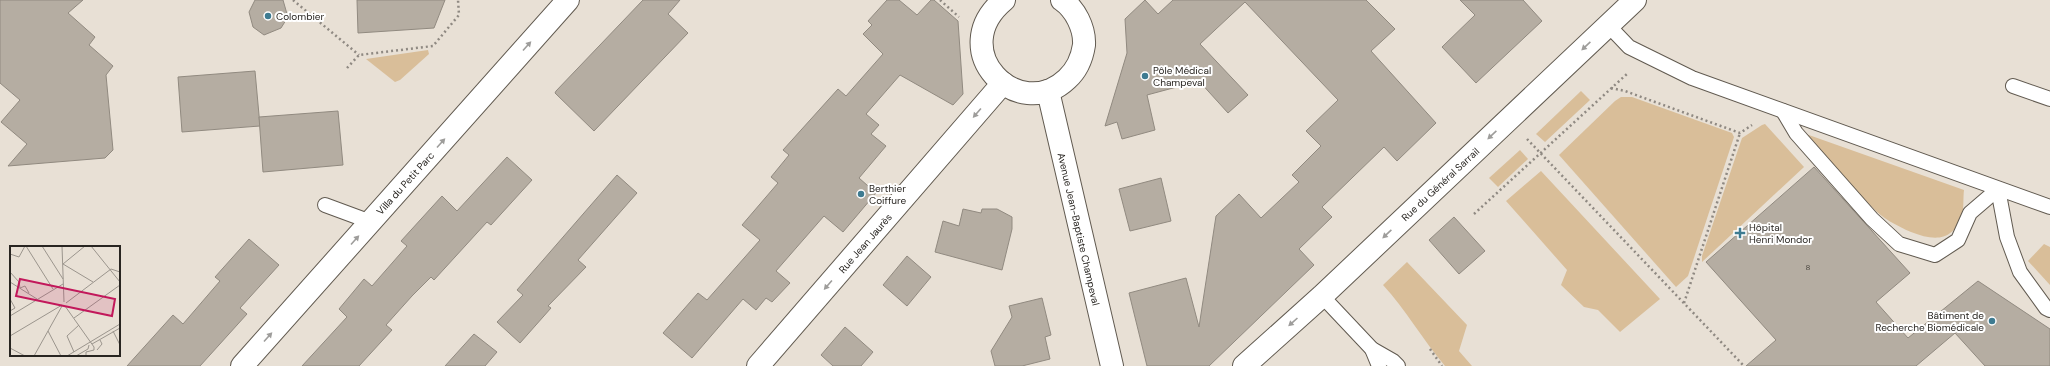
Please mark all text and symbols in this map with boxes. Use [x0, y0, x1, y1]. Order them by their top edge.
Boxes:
place label: Colombier [276, 10, 325, 23]
marker: Colombier [263, 11, 273, 21]
one-way arrow [523, 40, 532, 51]
one-way arrow [1581, 41, 1591, 51]
place label: Pôle Médical Champeval [1153, 64, 1211, 89]
marker: Pôle Médical Champeval [1140, 71, 1150, 81]
one-way arrow [973, 108, 982, 118]
one-way arrow [1487, 131, 1497, 140]
one-way arrow [437, 138, 446, 148]
street label: Rue du Général Sarrail [1399, 145, 1482, 224]
street label: Villa du Petit Parc [374, 149, 437, 218]
street label: Avenue Jean-Baptiste Champeval [1055, 151, 1102, 307]
place label: Berthier Coiffure [869, 182, 907, 207]
marker: Berthier Coiffure [856, 189, 866, 199]
street label: Rue Jean Jaurès [836, 211, 895, 276]
place label: Hôpital Henri Mondor [1749, 221, 1812, 246]
marker: Hôpital Henri Mondor [1734, 227, 1746, 239]
one-way arrow [1382, 230, 1392, 239]
one-way arrow [350, 235, 360, 245]
inset map [10, 246, 120, 356]
house number: 8 [1806, 262, 1811, 272]
one-way arrow [824, 281, 833, 290]
place label: Bâtiment de Recherche Biomédicale [1876, 309, 1984, 334]
marker: Bâtiment de Recherche Biomédicale [1987, 316, 1997, 326]
one-way arrow [1288, 317, 1298, 327]
one-way arrow [263, 332, 273, 342]

